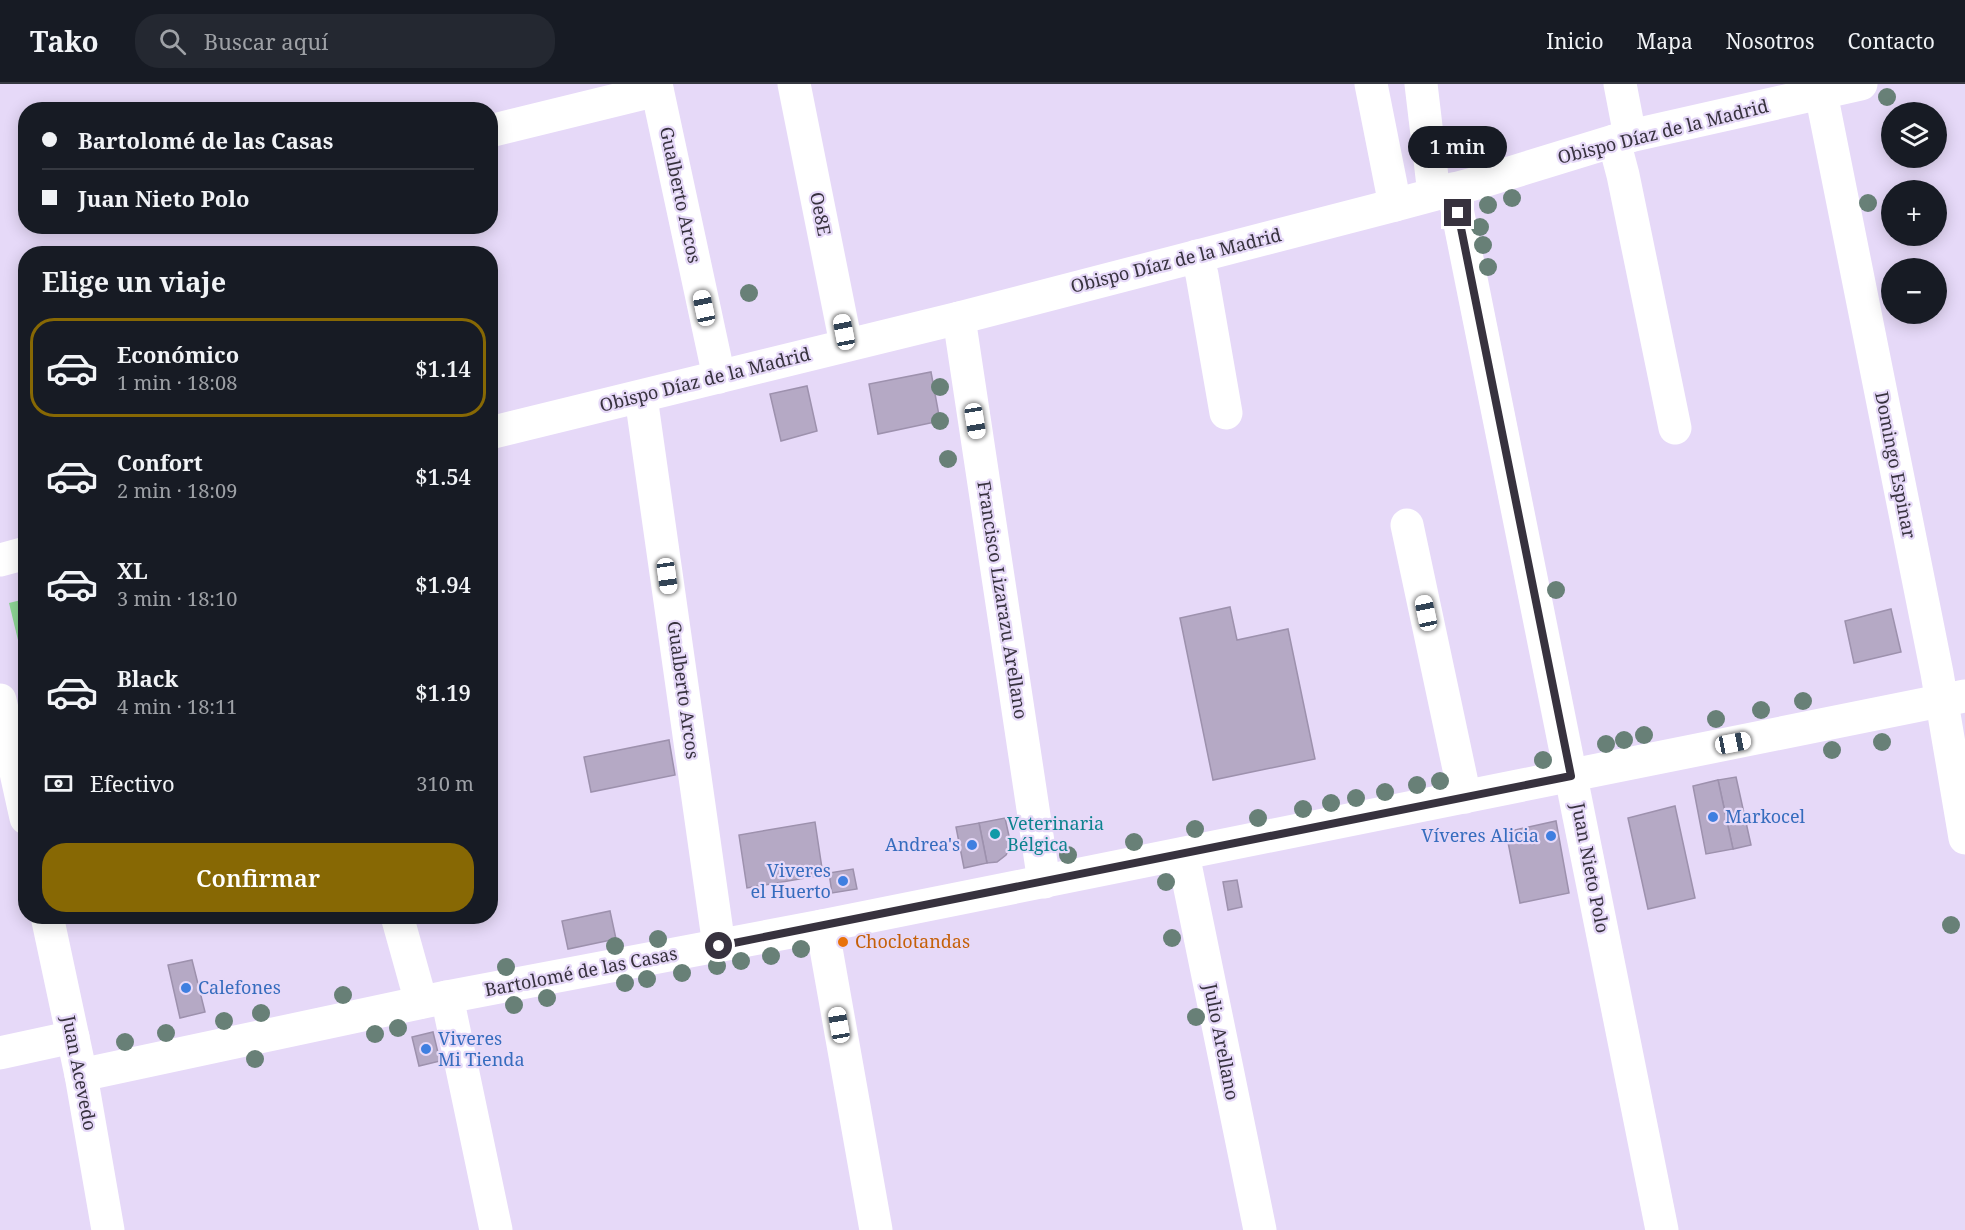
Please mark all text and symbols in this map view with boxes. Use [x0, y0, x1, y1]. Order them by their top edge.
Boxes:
search box [135, 14, 555, 68]
text: Tako [30, 22, 99, 60]
icon: search [156, 25, 189, 58]
text: Buscar aquí [204, 26, 328, 56]
text: Inicio [1546, 27, 1604, 55]
text: Mapa [1637, 27, 1693, 55]
text: Nosotros [1726, 27, 1814, 55]
text: Contacto [1847, 27, 1935, 55]
street label: Obispo Díaz de la Madrid [1555, 93, 1771, 169]
map controls [1881, 102, 1947, 324]
button: layers [1881, 102, 1947, 168]
street label: Gualberto Arcos [655, 124, 707, 265]
text: Bartolomé de las Casas [78, 125, 333, 155]
callout: 1 min [1408, 126, 1508, 168]
text: 1 min [1430, 133, 1485, 160]
button: + [1881, 180, 1947, 246]
text: Juan Nieto Polo [78, 183, 250, 213]
street label: Oe8E [805, 190, 837, 238]
route end [1444, 199, 1471, 226]
street label: Obispo Díaz de la Madrid [1068, 222, 1284, 298]
button: − [1881, 258, 1947, 324]
text: Elige un viaje [42, 263, 226, 300]
car [691, 289, 717, 327]
car [832, 313, 856, 351]
text: Económico [117, 339, 239, 369]
icon: car [45, 341, 99, 395]
street label: Obispo Díaz de la Madrid [597, 341, 813, 417]
text: $1.14 [415, 353, 471, 383]
text: 1 min · 18:08 [117, 369, 237, 396]
street label: Domingo Espinar [1870, 389, 1922, 541]
car [963, 402, 987, 440]
text: Confort [117, 447, 203, 477]
icon: car [45, 449, 99, 503]
text: $1.54 [415, 461, 471, 491]
text: 2 min · 18:09 [117, 477, 237, 504]
street label: Francisco Lizarazu Arellano [972, 479, 1034, 721]
text: XL [117, 555, 148, 585]
icon: car [45, 557, 99, 611]
car [656, 557, 678, 595]
text: $1.94 [415, 569, 471, 599]
text: 3 min · 18:10 [117, 585, 237, 612]
car [1413, 594, 1439, 632]
street label: Gualberto Arcos [662, 619, 706, 760]
text: Black [117, 663, 178, 693]
icon: car [45, 665, 99, 719]
text: $1.19 [415, 677, 471, 707]
text: 4 min · 18:11 [117, 693, 237, 720]
car [1714, 731, 1752, 755]
icon: cash [42, 767, 75, 800]
text: Efectivo [90, 768, 175, 798]
text: 310 m [416, 770, 474, 797]
street label: Juan Nieto Polo [1566, 800, 1615, 935]
place label: Markocel [1725, 804, 1806, 828]
marker: Markocel [1706, 810, 1720, 824]
place label: Veterinaria Bélgica [1007, 811, 1104, 856]
place label: Víveres Alicia [1421, 823, 1539, 847]
marker: Veterinaria Bélgica [988, 827, 1002, 841]
marker: Víveres Alicia [1544, 829, 1558, 843]
place label: Andrea's [885, 832, 960, 856]
marker: Andrea's [965, 838, 979, 852]
button: Confirmar [42, 843, 474, 912]
place label: Viveres el Huerto [751, 858, 831, 903]
marker: Viveres el Huerto [836, 874, 850, 888]
place label: Choclotandas [855, 929, 970, 953]
route start [705, 932, 732, 959]
marker: Choclotandas [836, 935, 850, 949]
street label: Bartolomé de las Casas [482, 941, 679, 1001]
place label: Calefones [198, 975, 281, 999]
street label: Julio Arellano [1199, 980, 1245, 1102]
marker: Calefones [179, 981, 193, 995]
car [827, 1006, 851, 1044]
street label: Juan Acevedo [57, 1012, 103, 1132]
place label: Viveres Mi Tienda [438, 1026, 525, 1071]
marker: Viveres Mi Tienda [419, 1042, 433, 1056]

